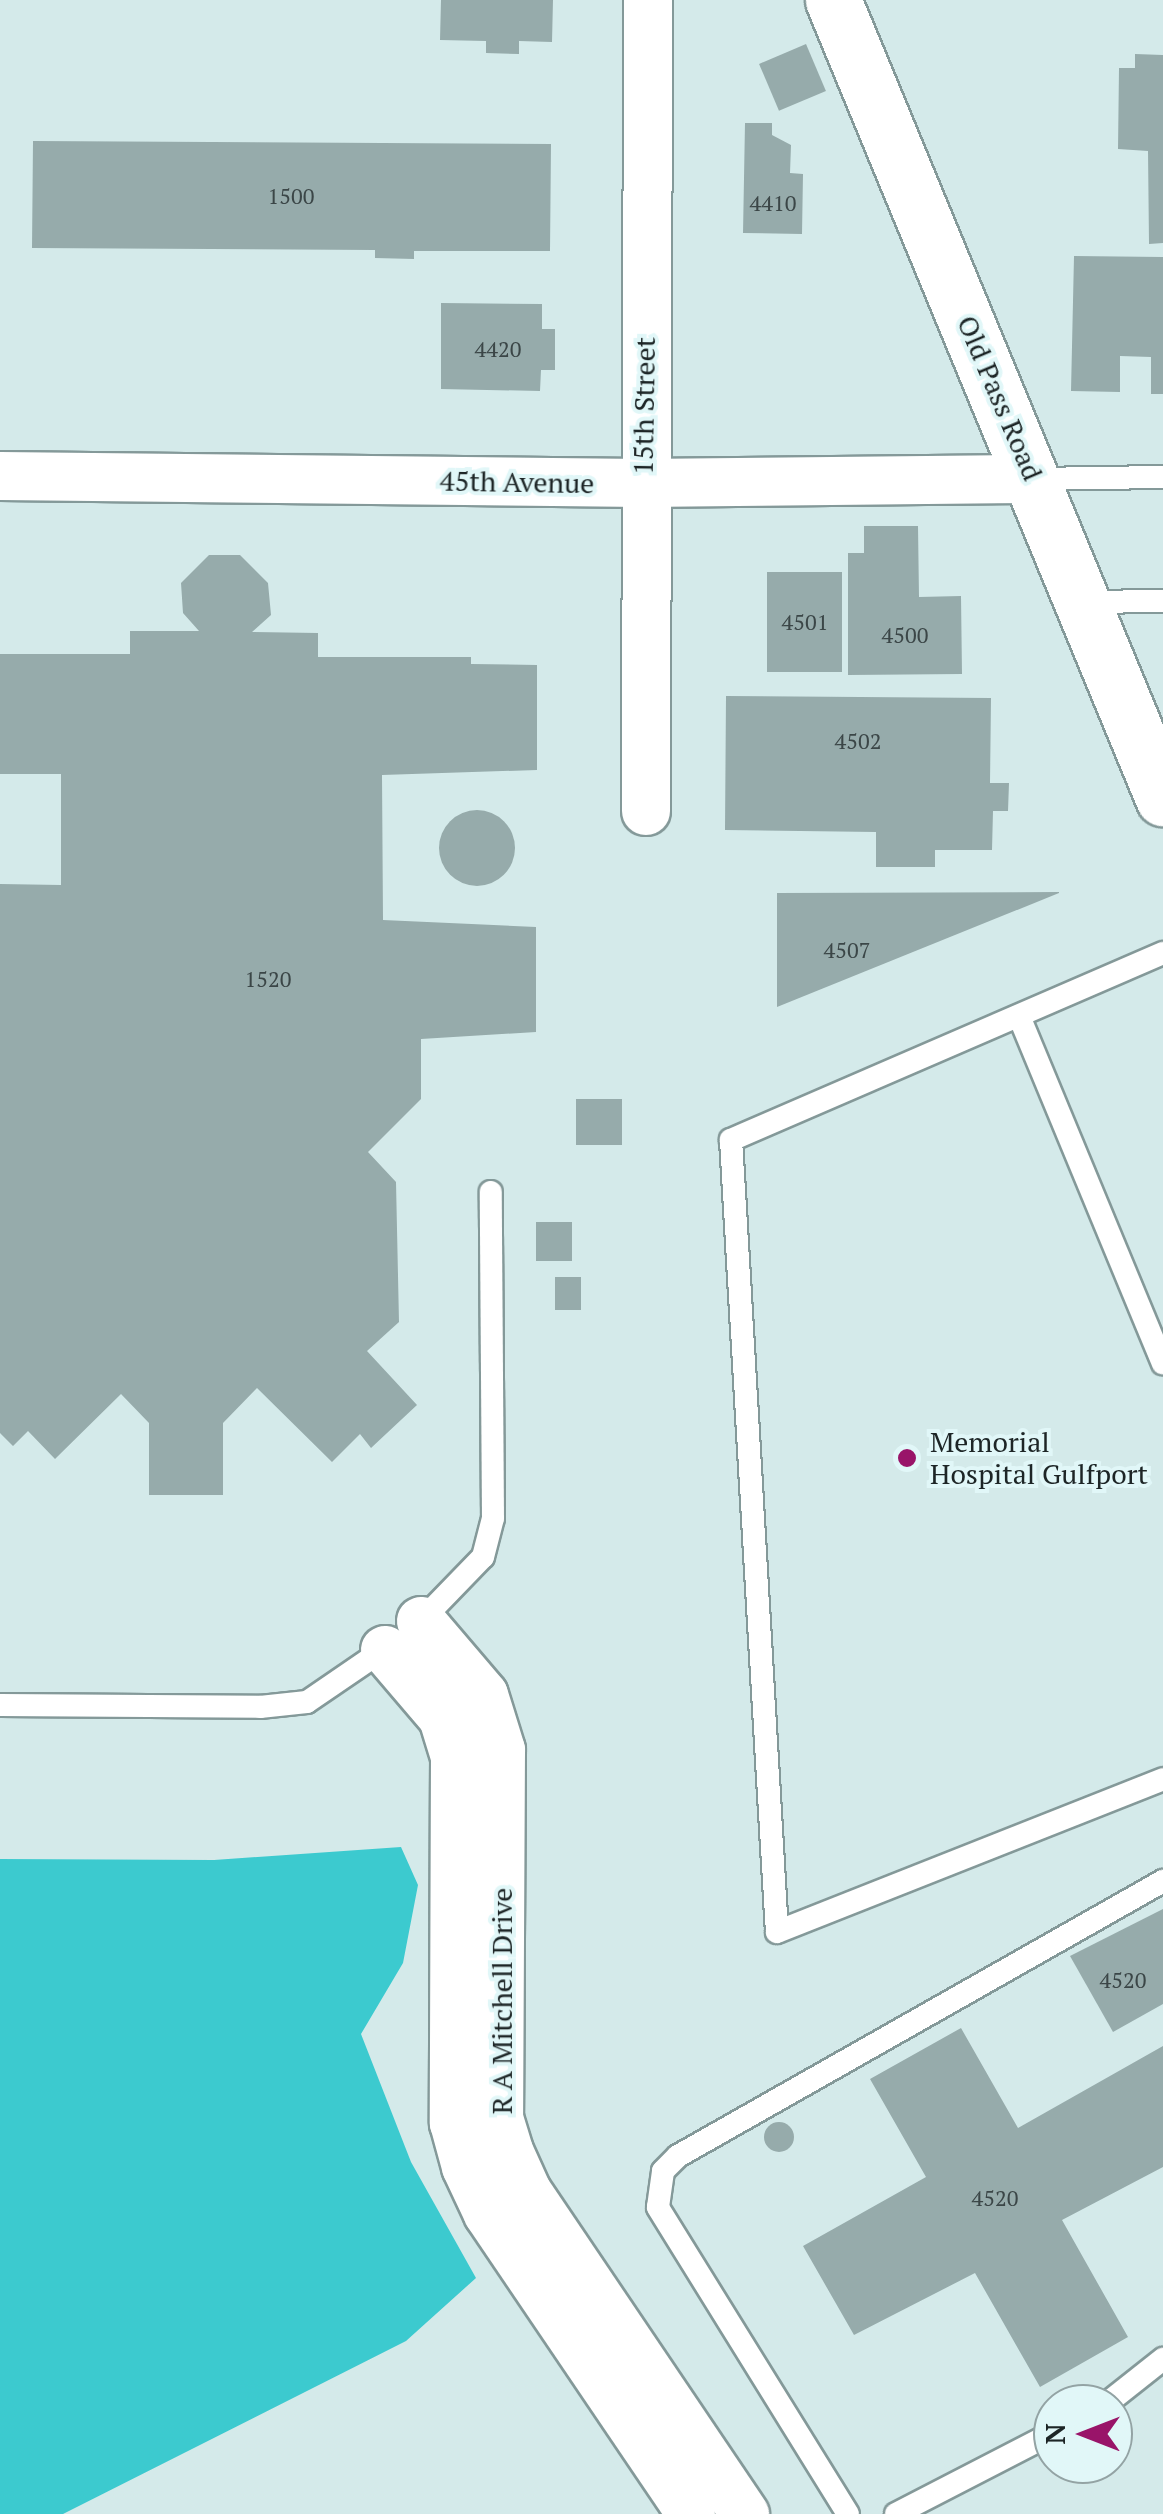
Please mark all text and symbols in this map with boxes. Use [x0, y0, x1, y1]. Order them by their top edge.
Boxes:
house number: 1500 [268, 183, 314, 209]
house number: 4410 [750, 190, 796, 216]
street label: Old Pass Road [950, 311, 1050, 485]
house number: 4420 [475, 336, 521, 362]
street label: 15th Street [626, 337, 662, 475]
street label: 45th Avenue [439, 464, 595, 500]
house number: 4501 [782, 609, 828, 635]
house number: 4500 [882, 622, 928, 648]
house number: 4502 [835, 728, 881, 754]
house number: 4507 [824, 937, 870, 963]
house number: 1520 [245, 966, 291, 992]
place label: Memorial Hospital Gulfport [930, 1425, 1148, 1491]
marker: Memorial Hospital Gulfport [894, 1445, 920, 1471]
street label: R A Mitchell Drive [485, 1887, 519, 2115]
house number: 4520 [1100, 1967, 1146, 1993]
house number: 4520 [972, 2185, 1018, 2211]
north arrow [1033, 2384, 1133, 2484]
text: N [1036, 2423, 1073, 2445]

